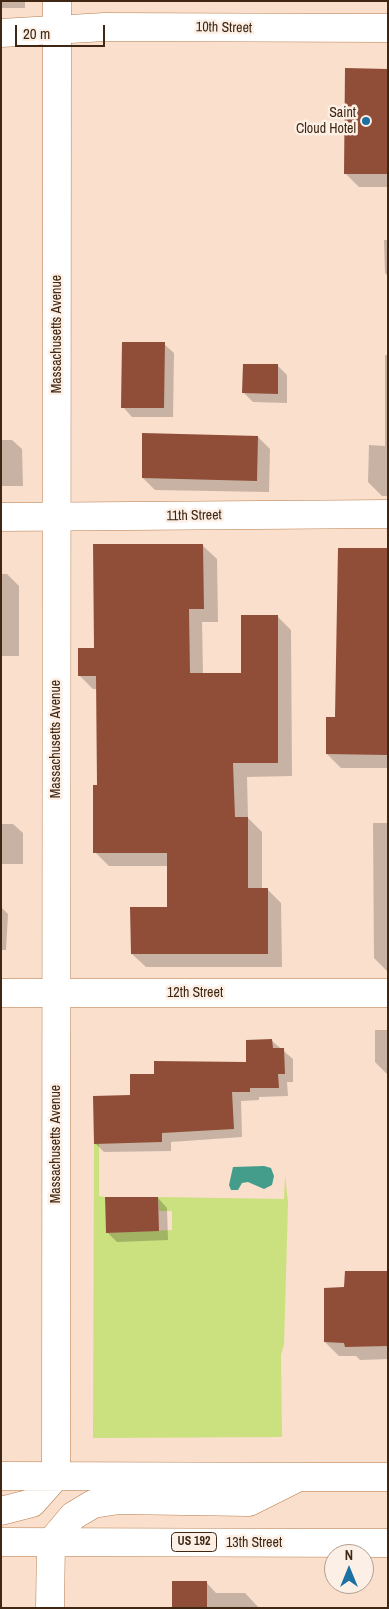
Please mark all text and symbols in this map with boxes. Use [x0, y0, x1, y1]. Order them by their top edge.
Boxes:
scale bar [18, 15, 108, 47]
street label: 10th Street [196, 19, 252, 37]
text: 20 m [23, 23, 50, 44]
place label: Saint Cloud Hotel [296, 105, 356, 138]
marker: Saint Cloud Hotel [360, 115, 372, 127]
street label: Massachusetts Avenue [49, 275, 65, 393]
street label: 11th Street [166, 507, 222, 525]
street label: Massachusetts Avenue [48, 680, 64, 798]
street label: 12th Street [167, 985, 223, 1001]
street label: Massachusetts Avenue [48, 1085, 64, 1203]
road number: US 192 [172, 1532, 216, 1551]
street label: 13th Street [226, 1535, 282, 1551]
north arrow [324, 1544, 374, 1594]
text: N [345, 1546, 353, 1564]

